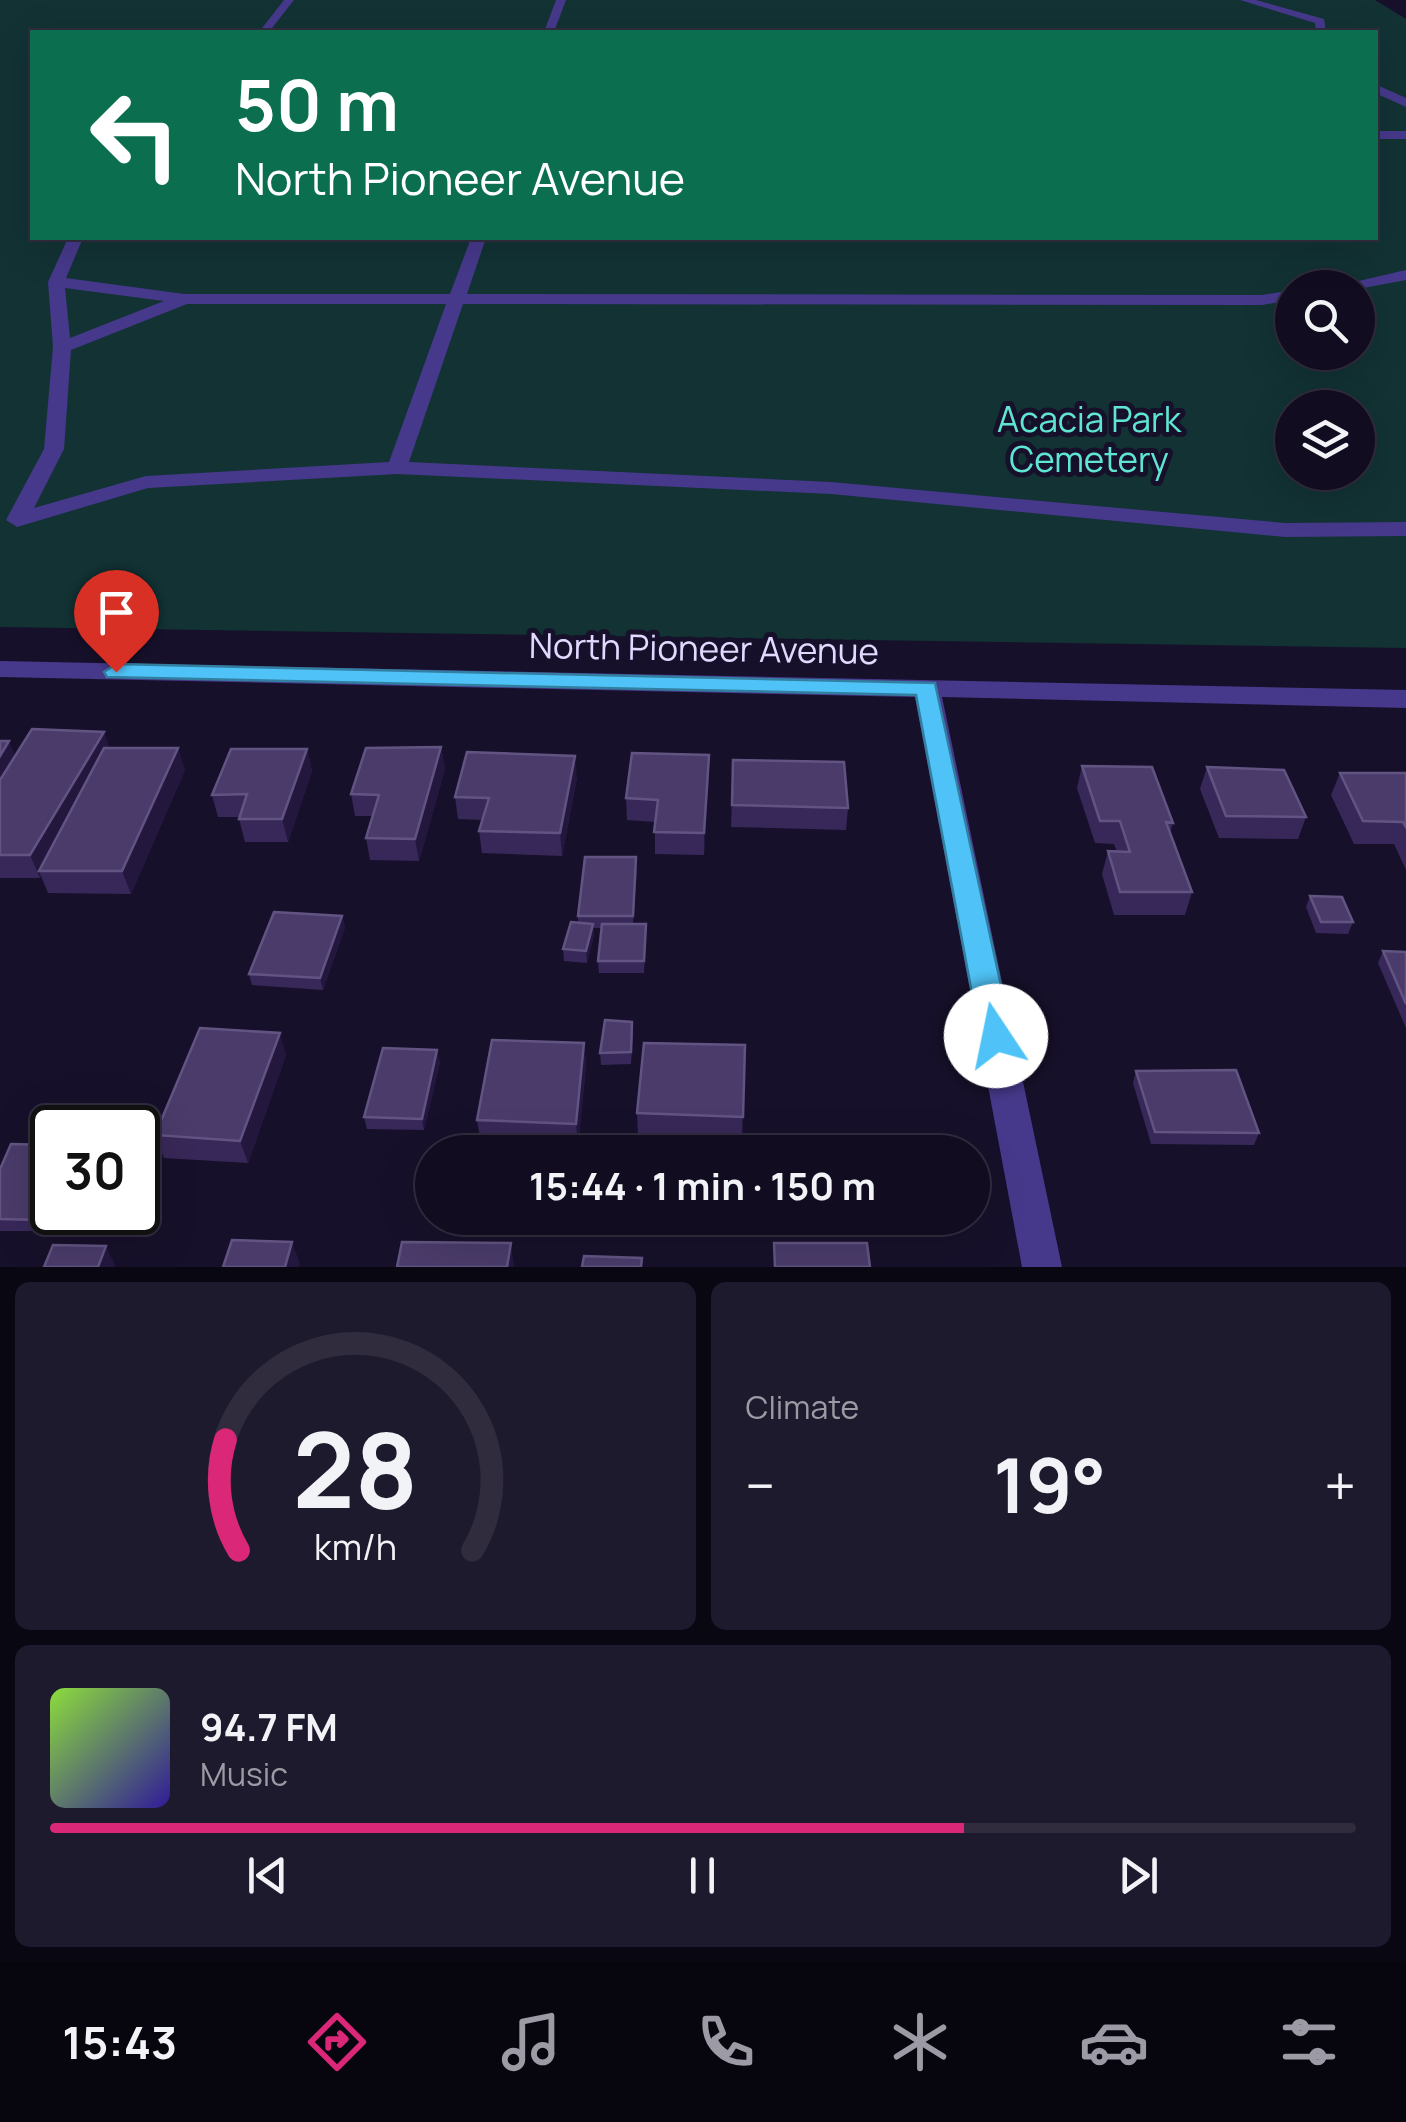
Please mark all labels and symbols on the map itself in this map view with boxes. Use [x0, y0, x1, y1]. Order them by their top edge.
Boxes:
park label: Acacia Park Cemetery [997, 395, 1183, 483]
pin [74, 570, 159, 673]
street label: North Pioneer Avenue [529, 621, 879, 675]
position arrow [944, 984, 1048, 1088]
speed limit sign: 30 [30, 1105, 160, 1235]

